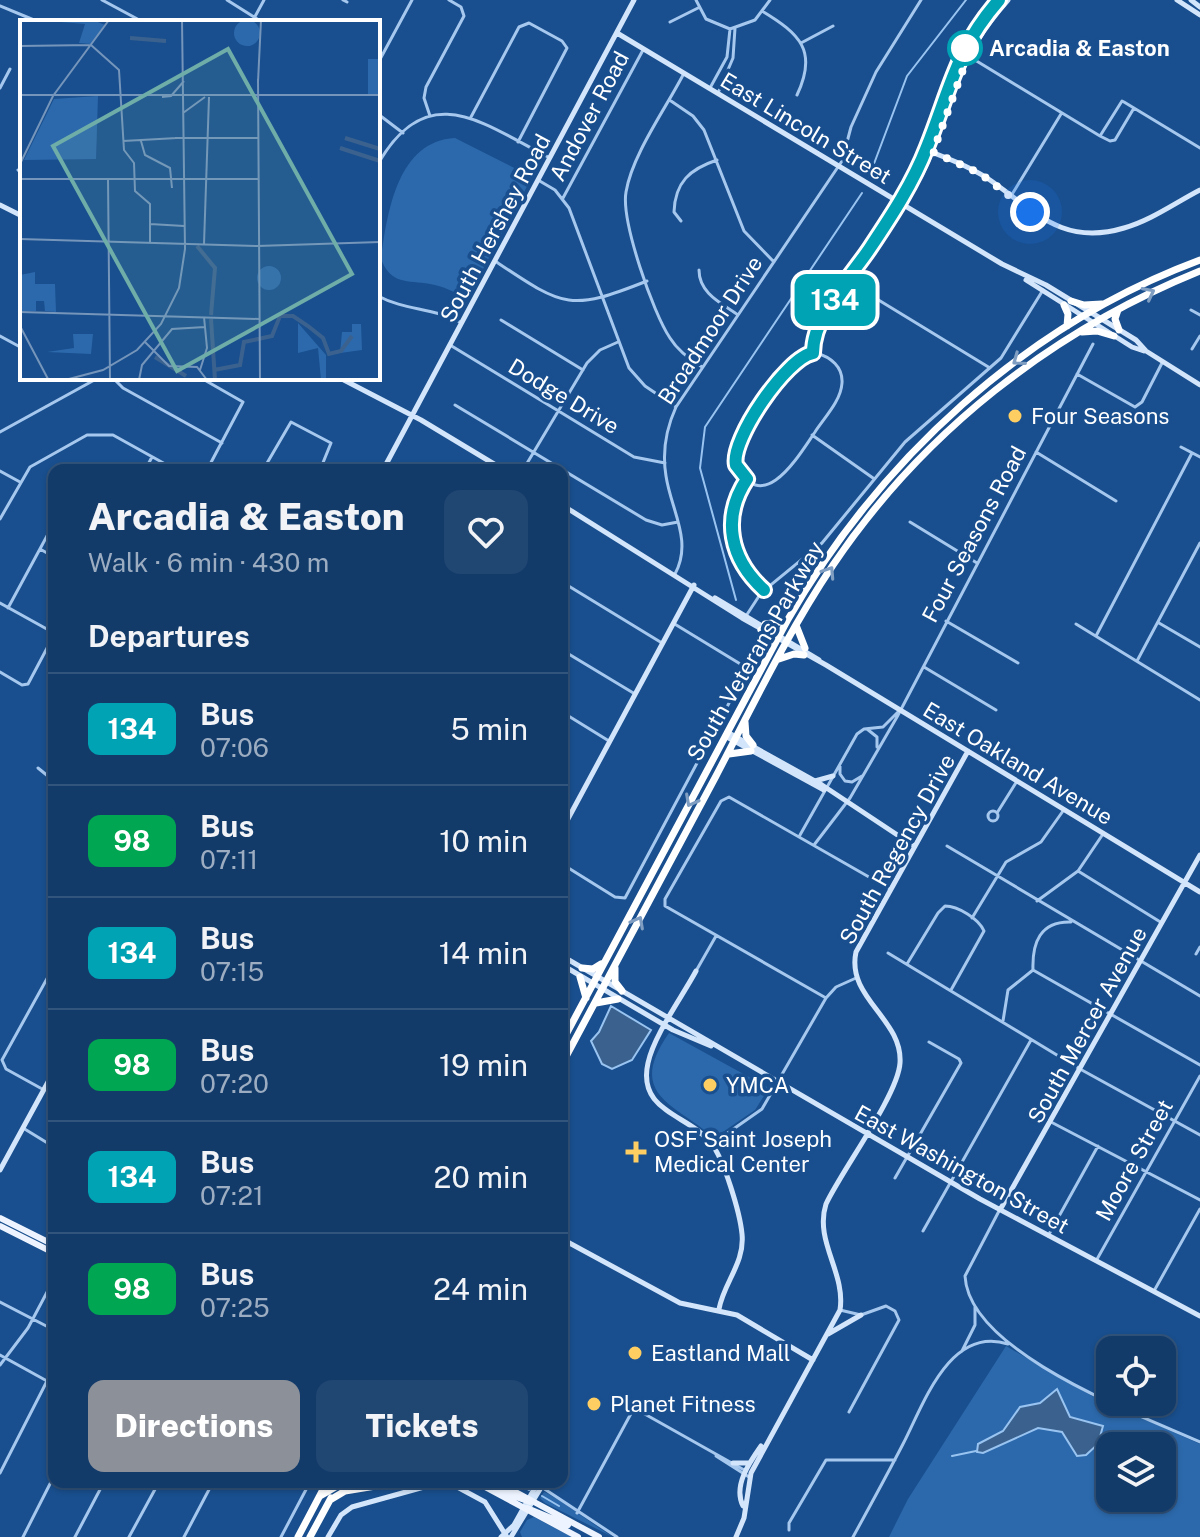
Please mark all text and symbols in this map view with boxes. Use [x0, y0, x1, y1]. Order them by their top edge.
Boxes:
inset map [20, 20, 380, 380]
marker: Arcadia & Easton [948, 31, 982, 65]
place label: Arcadia & Easton [989, 35, 1170, 61]
street label: Andover Road [544, 47, 634, 185]
street label: East Lincoln Street [716, 67, 896, 189]
street label: South Hershey Road [434, 129, 556, 327]
your location [1010, 192, 1050, 232]
street label: Broadmoor Drive [652, 251, 768, 409]
line badge: 134 [789, 274, 881, 326]
text: 134 [811, 283, 859, 316]
one-way arrow [1141, 287, 1156, 303]
one-way arrow [1012, 350, 1027, 365]
street label: Dodge Drive [504, 353, 624, 439]
place label: Four Seasons [1031, 403, 1169, 429]
marker: Four Seasons [1006, 407, 1024, 425]
street label: Four Seasons Road [917, 441, 1031, 627]
button: heart [444, 490, 528, 574]
text: Arcadia & Easton [88, 494, 405, 539]
street label: South Veterans Parkway [681, 536, 829, 766]
text: Walk · 6 min · 430 m [88, 547, 329, 578]
one-way arrow [819, 567, 834, 581]
text: Departures [88, 618, 250, 654]
text: Bus [200, 696, 254, 732]
street label: East Oakland Avenue [919, 696, 1117, 830]
text: 5 min [451, 711, 528, 747]
text: 134 [108, 712, 156, 745]
text: 07:06 [200, 732, 269, 763]
street label: South Regency Drive [834, 749, 960, 949]
one-way arrow [685, 792, 700, 807]
text: Bus [200, 808, 254, 844]
text: 10 min [439, 823, 528, 859]
text: 98 [113, 824, 151, 857]
text: 07:11 [200, 844, 258, 875]
one-way arrow [628, 916, 643, 930]
text: Bus [200, 920, 254, 956]
street label: South Mercer Avenue [1022, 922, 1152, 1128]
text: 14 min [439, 935, 528, 971]
text: 134 [108, 936, 156, 969]
text: 07:15 [200, 956, 264, 987]
text: Bus [200, 1032, 254, 1068]
text: 19 min [439, 1047, 528, 1083]
text: 98 [113, 1048, 151, 1081]
text: 07:20 [200, 1068, 269, 1099]
place label: YMCA [726, 1072, 789, 1098]
marker: YMCA [701, 1076, 719, 1094]
street label: Moore Street [1090, 1095, 1178, 1225]
street label: East Washington Street [850, 1099, 1074, 1239]
place label: OSF Saint Joseph Medical Center [654, 1126, 832, 1177]
marker: OSF Saint Joseph Medical Center [625, 1141, 647, 1163]
text: Bus [200, 1144, 254, 1180]
text: 20 min [434, 1159, 528, 1195]
text: 134 [108, 1160, 156, 1193]
text: 07:21 [200, 1180, 264, 1211]
text: Bus [200, 1256, 254, 1292]
text: 24 min [433, 1271, 528, 1307]
text: 98 [113, 1272, 151, 1305]
text: 07:25 [200, 1292, 270, 1323]
map controls [1096, 1336, 1176, 1512]
button: locate [1096, 1336, 1176, 1416]
place label: Eastland Mall [651, 1340, 790, 1366]
marker: Eastland Mall [626, 1344, 644, 1362]
button: Directions [88, 1380, 300, 1472]
button: Tickets [316, 1380, 528, 1472]
place label: Planet Fitness [610, 1391, 756, 1417]
marker: Planet Fitness [585, 1395, 603, 1413]
button: layers [1096, 1432, 1176, 1512]

